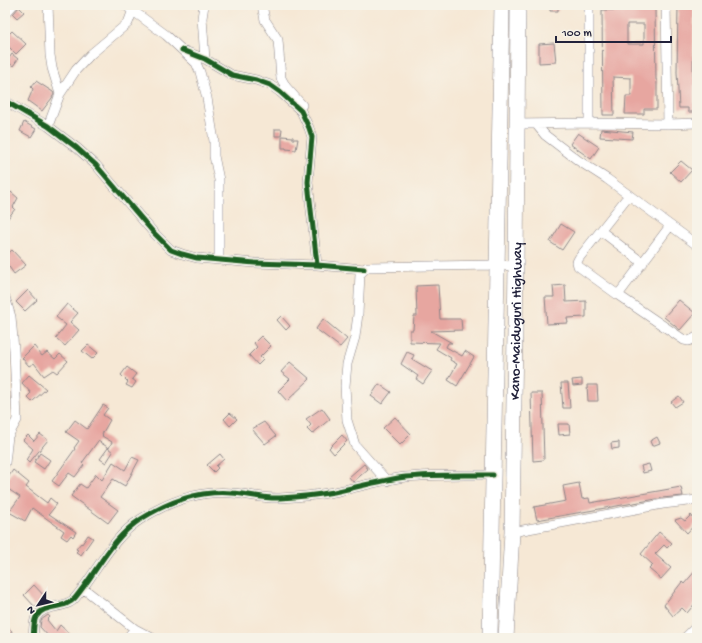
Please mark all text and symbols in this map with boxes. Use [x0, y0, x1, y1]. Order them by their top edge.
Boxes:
scale bar [556, 18, 671, 44]
text: 100 m [561, 27, 592, 41]
street label: Kano-Maiduguri Highway [507, 242, 527, 400]
north arrow [18, 585, 58, 625]
text: N [24, 603, 38, 616]

